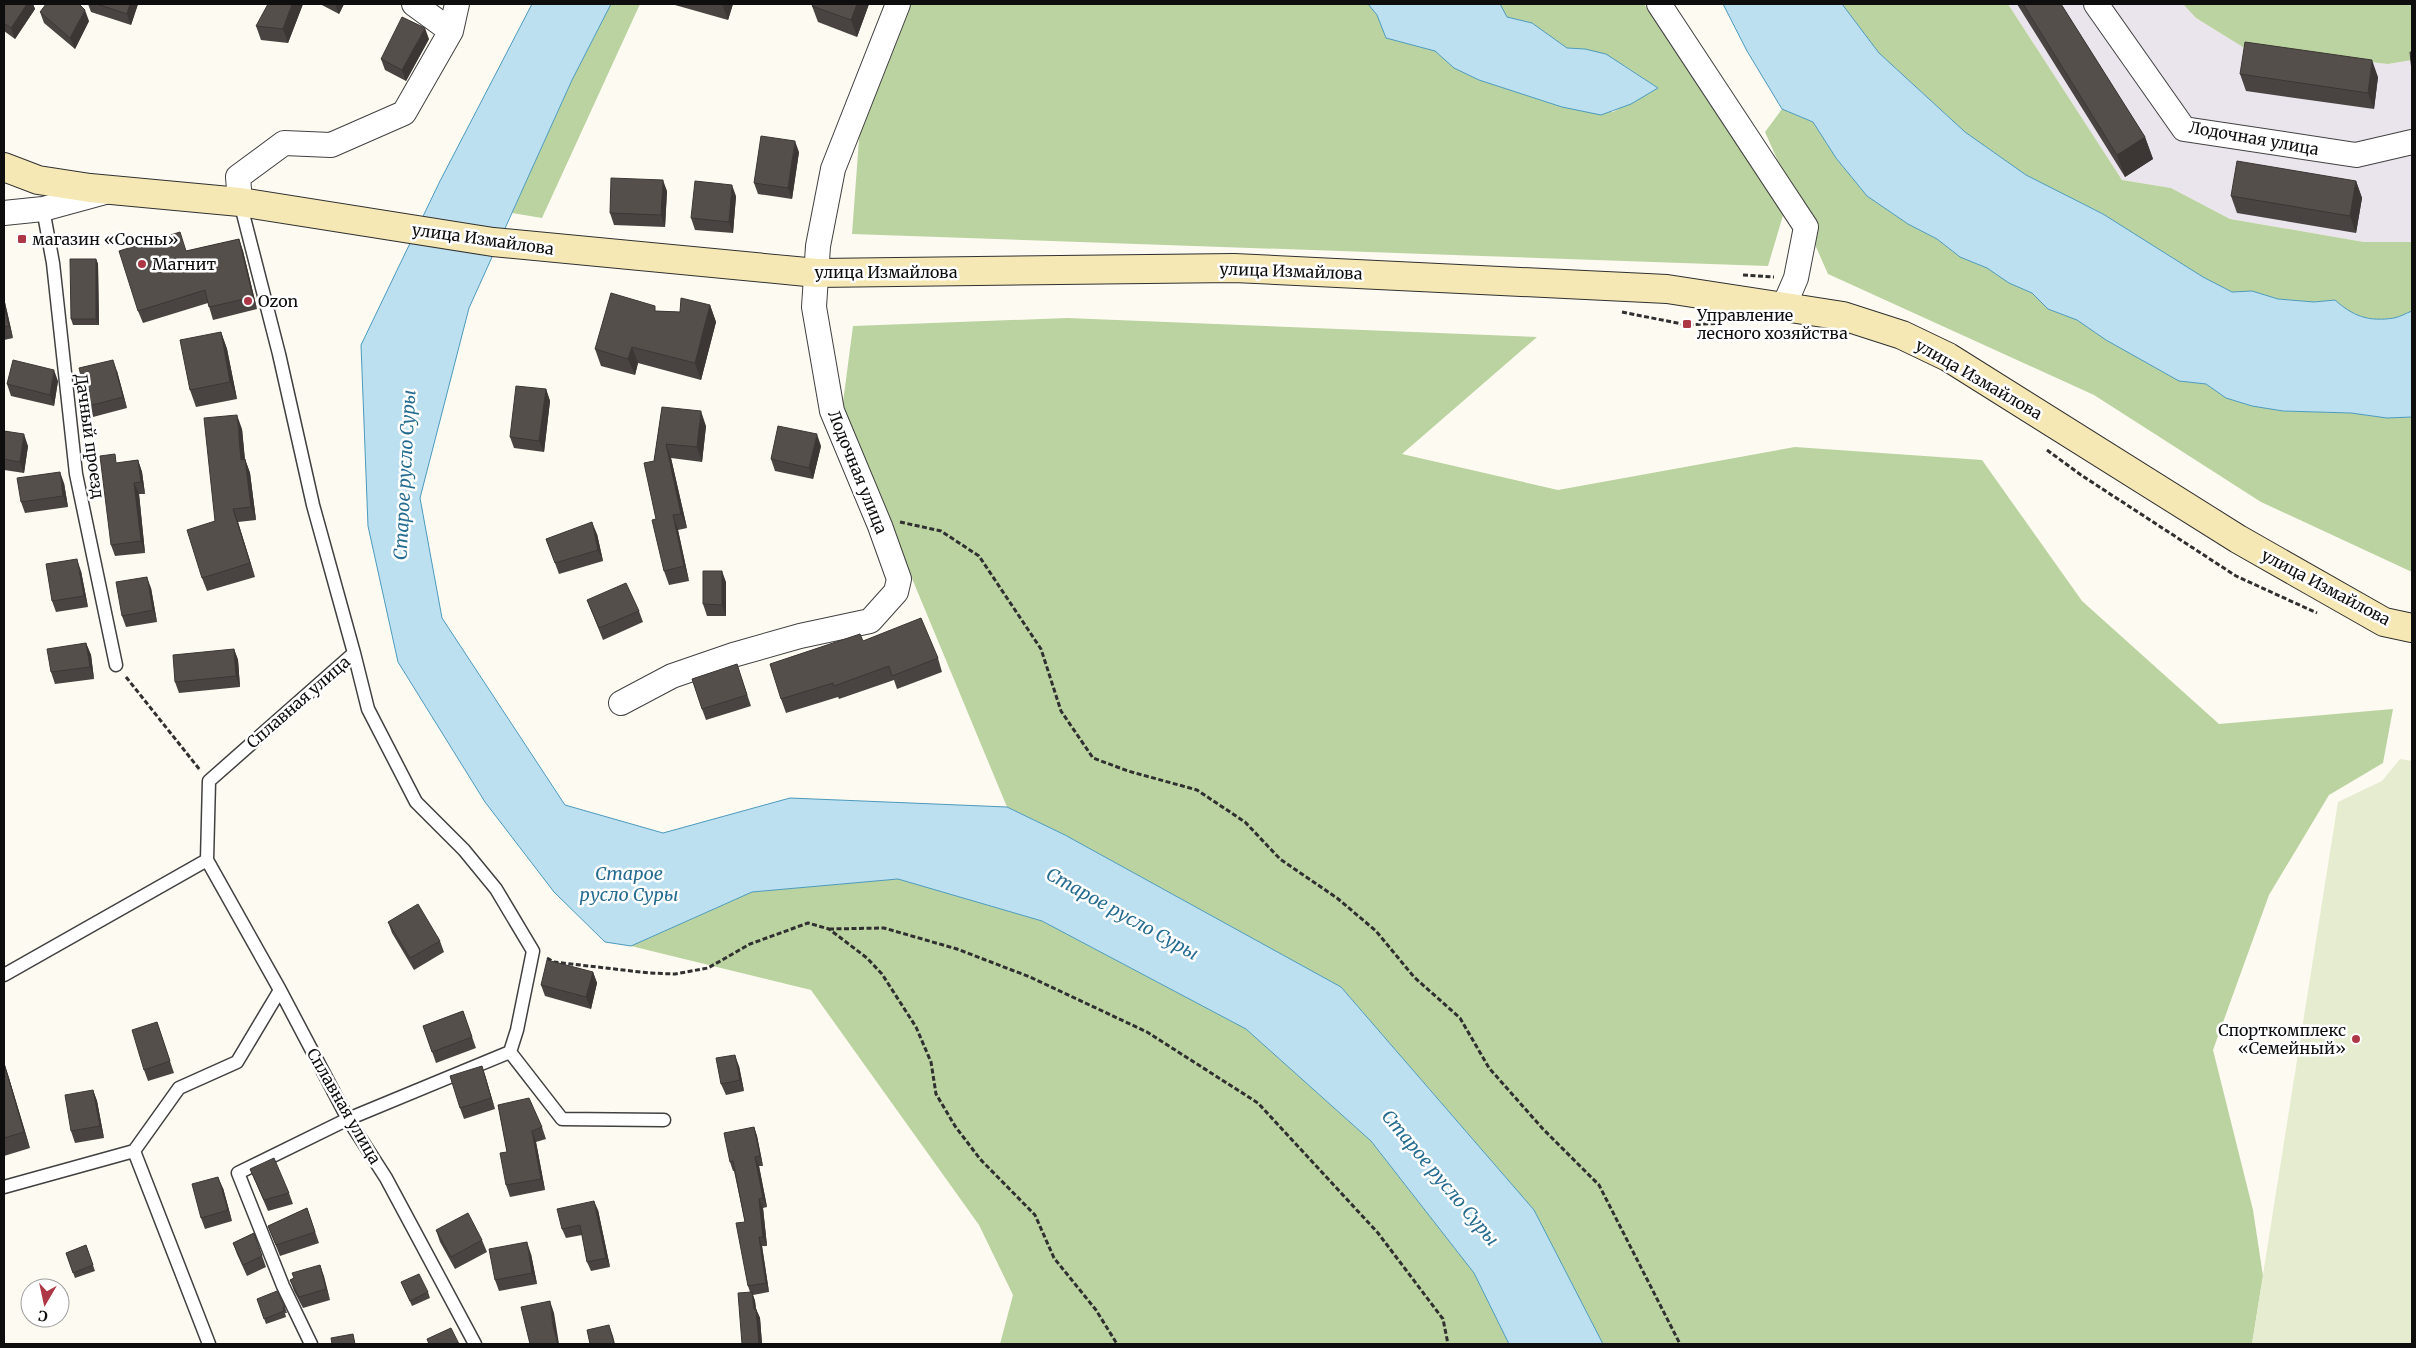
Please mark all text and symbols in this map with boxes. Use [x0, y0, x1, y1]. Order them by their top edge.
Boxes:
street label: Лодочная улица [2188, 117, 2321, 159]
street label: улица Измайлова [411, 219, 556, 259]
place label: магазин «Сосны» [32, 229, 178, 249]
marker: магазин «Сосны» [16, 233, 28, 245]
place label: Магнит [152, 254, 217, 274]
marker: Магнит [136, 258, 148, 270]
street label: улица Измайлова [1219, 259, 1363, 284]
street label: улица Измайлова [814, 262, 958, 282]
place label: Ozon [258, 291, 298, 311]
marker: Ozon [242, 295, 254, 307]
place label: Управление лесного хозяйства [1696, 305, 1848, 343]
marker: Управление лесного хозяйства [1681, 318, 1693, 330]
street label: улица Измайлова [1912, 335, 2046, 424]
street label: Дачный проезд [71, 372, 109, 500]
water label: Старое русло Суры [389, 389, 420, 561]
street label: Лодочная улица [824, 407, 892, 537]
street label: улица Измайлова [2258, 545, 2394, 630]
street label: Сплавная улица [242, 651, 354, 752]
water label: Старое русло Суры [580, 862, 678, 906]
water label: Старое русло Суры [1042, 862, 1202, 965]
place label: Спорткомплекс «Семейный» [2218, 1020, 2346, 1058]
marker: Спорткомплекс «Семейный» [2350, 1033, 2362, 1045]
street label: Сплавная улица [303, 1044, 386, 1168]
water label: Старое русло Суры [1377, 1105, 1504, 1250]
north arrow [20, 1278, 70, 1328]
text: С [37, 1306, 49, 1325]

